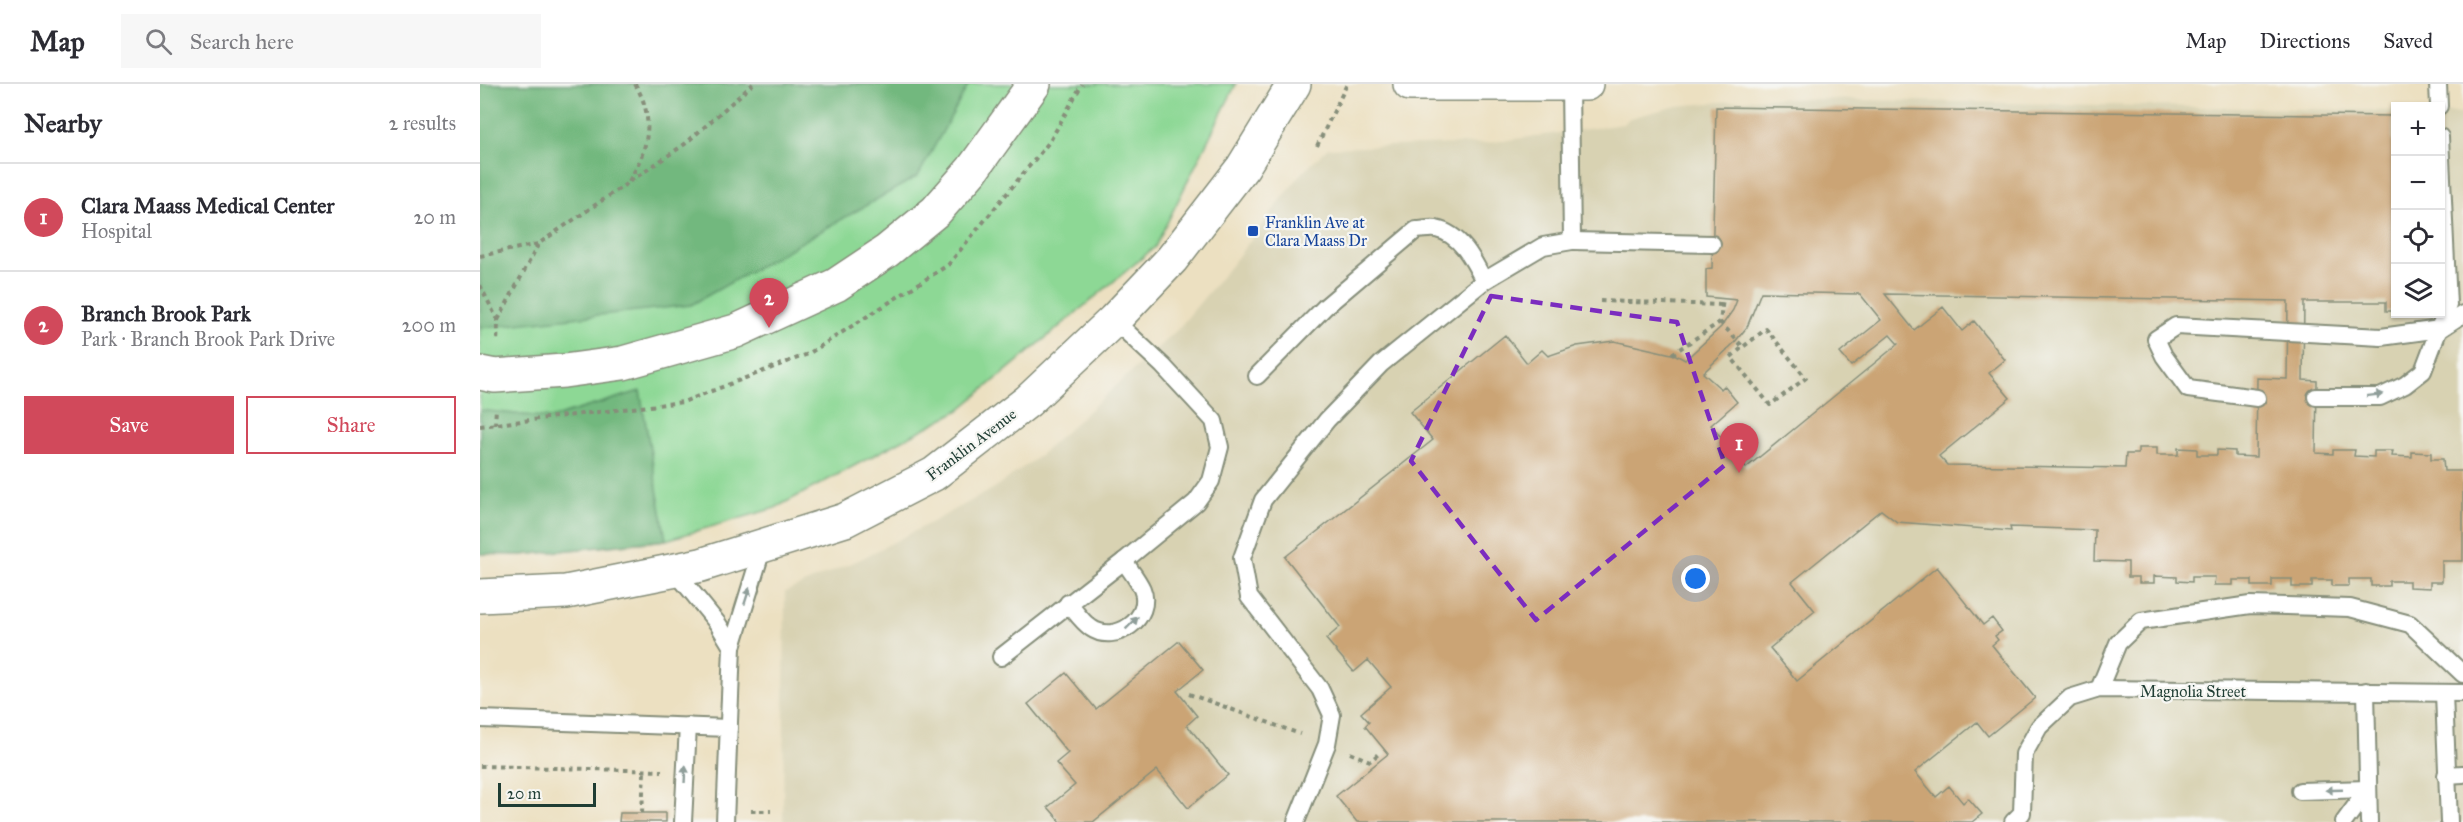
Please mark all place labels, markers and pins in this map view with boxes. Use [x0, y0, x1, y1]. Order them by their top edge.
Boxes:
place label: Franklin Ave at Clara Maass Dr [1265, 213, 1367, 250]
marker: Franklin Ave at Clara Maass Dr [1246, 224, 1260, 238]
pin: 2 [750, 278, 788, 328]
pin: 1 [1720, 424, 1758, 473]

